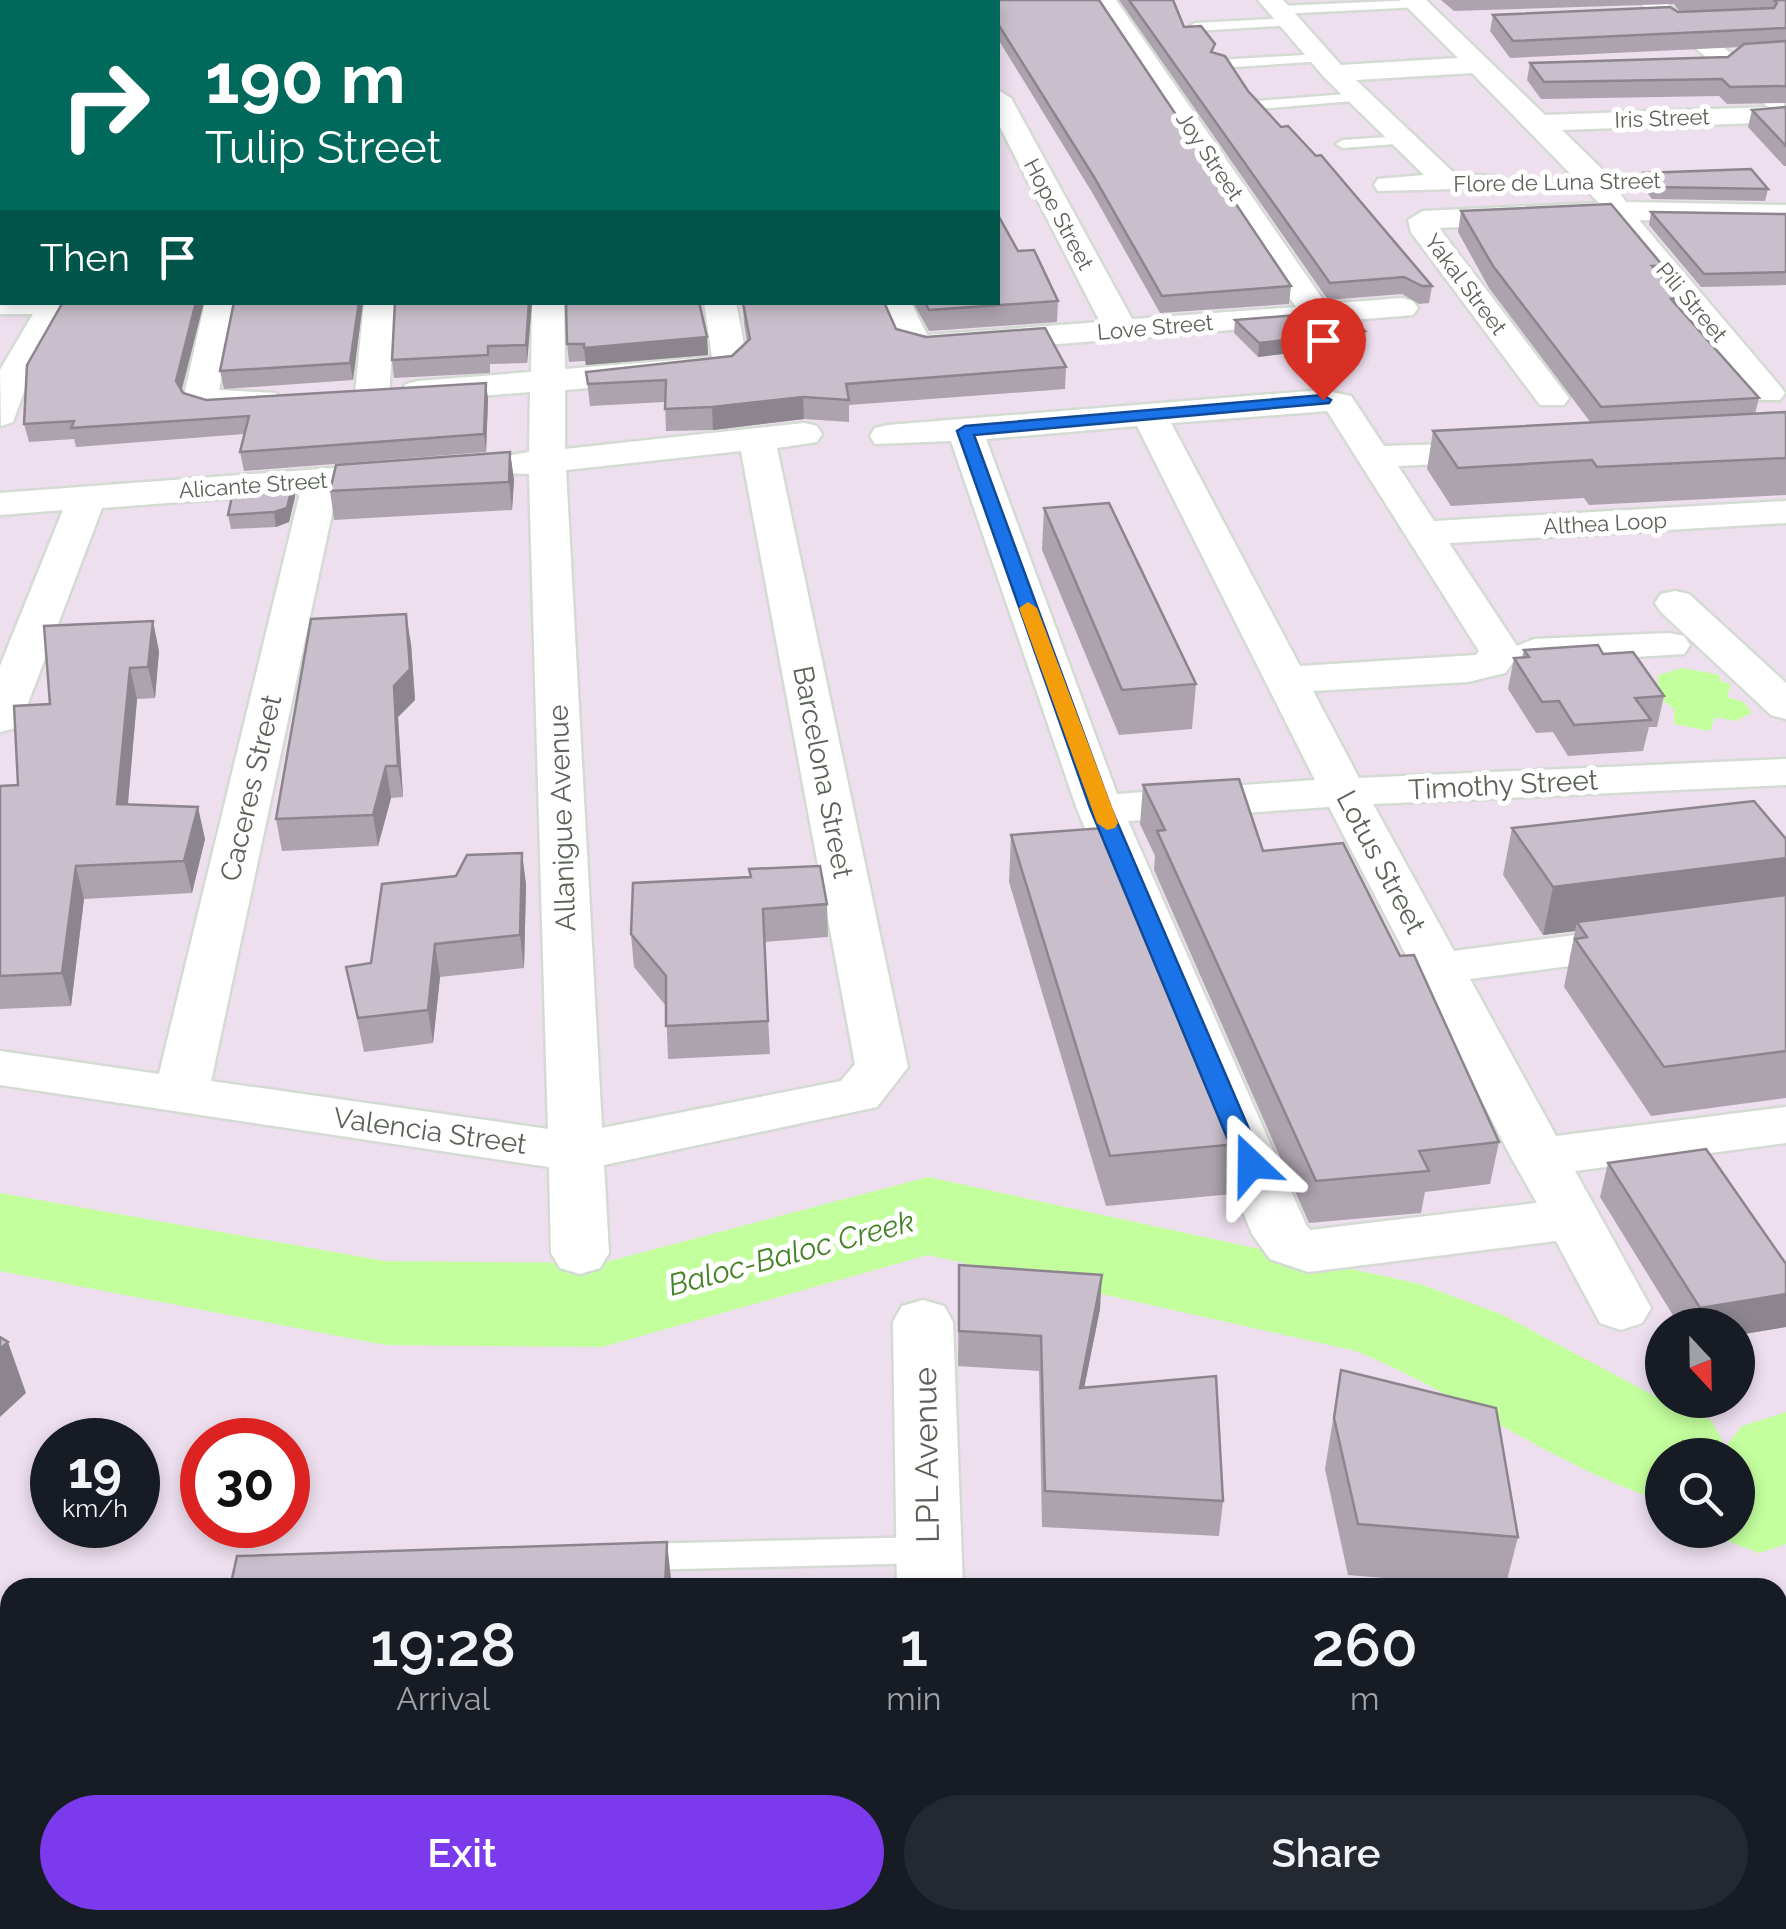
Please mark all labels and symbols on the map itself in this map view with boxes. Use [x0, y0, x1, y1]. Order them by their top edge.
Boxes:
street label: Iris Street [1614, 103, 1711, 133]
street label: Joy Street [1171, 107, 1249, 206]
street label: Hope Street [1019, 154, 1099, 275]
street label: Flore de Luna Street [1453, 167, 1662, 197]
street label: Yakal Street [1420, 228, 1513, 340]
street label: Pili Street [1651, 257, 1733, 348]
pin [1281, 298, 1366, 401]
street label: Love Street [1096, 309, 1215, 345]
street label: Alicante Street [178, 467, 329, 503]
street label: Althea Loop [1542, 507, 1668, 539]
street label: Barcelona Street [786, 663, 860, 882]
street label: Caceres Street [214, 691, 289, 884]
street label: Allanigue Avenue [542, 704, 582, 932]
street label: Timothy Street [1407, 764, 1599, 806]
street label: Lotus Street [1330, 785, 1433, 939]
street label: Valencia Street [331, 1101, 529, 1161]
position arrow [1199, 1112, 1303, 1216]
water label: Baloc-Baloc Creek [664, 1203, 918, 1303]
north arrow [1645, 1308, 1755, 1418]
street label: LPL Avenue [906, 1367, 946, 1543]
speed limit sign: 30 [180, 1418, 310, 1548]

